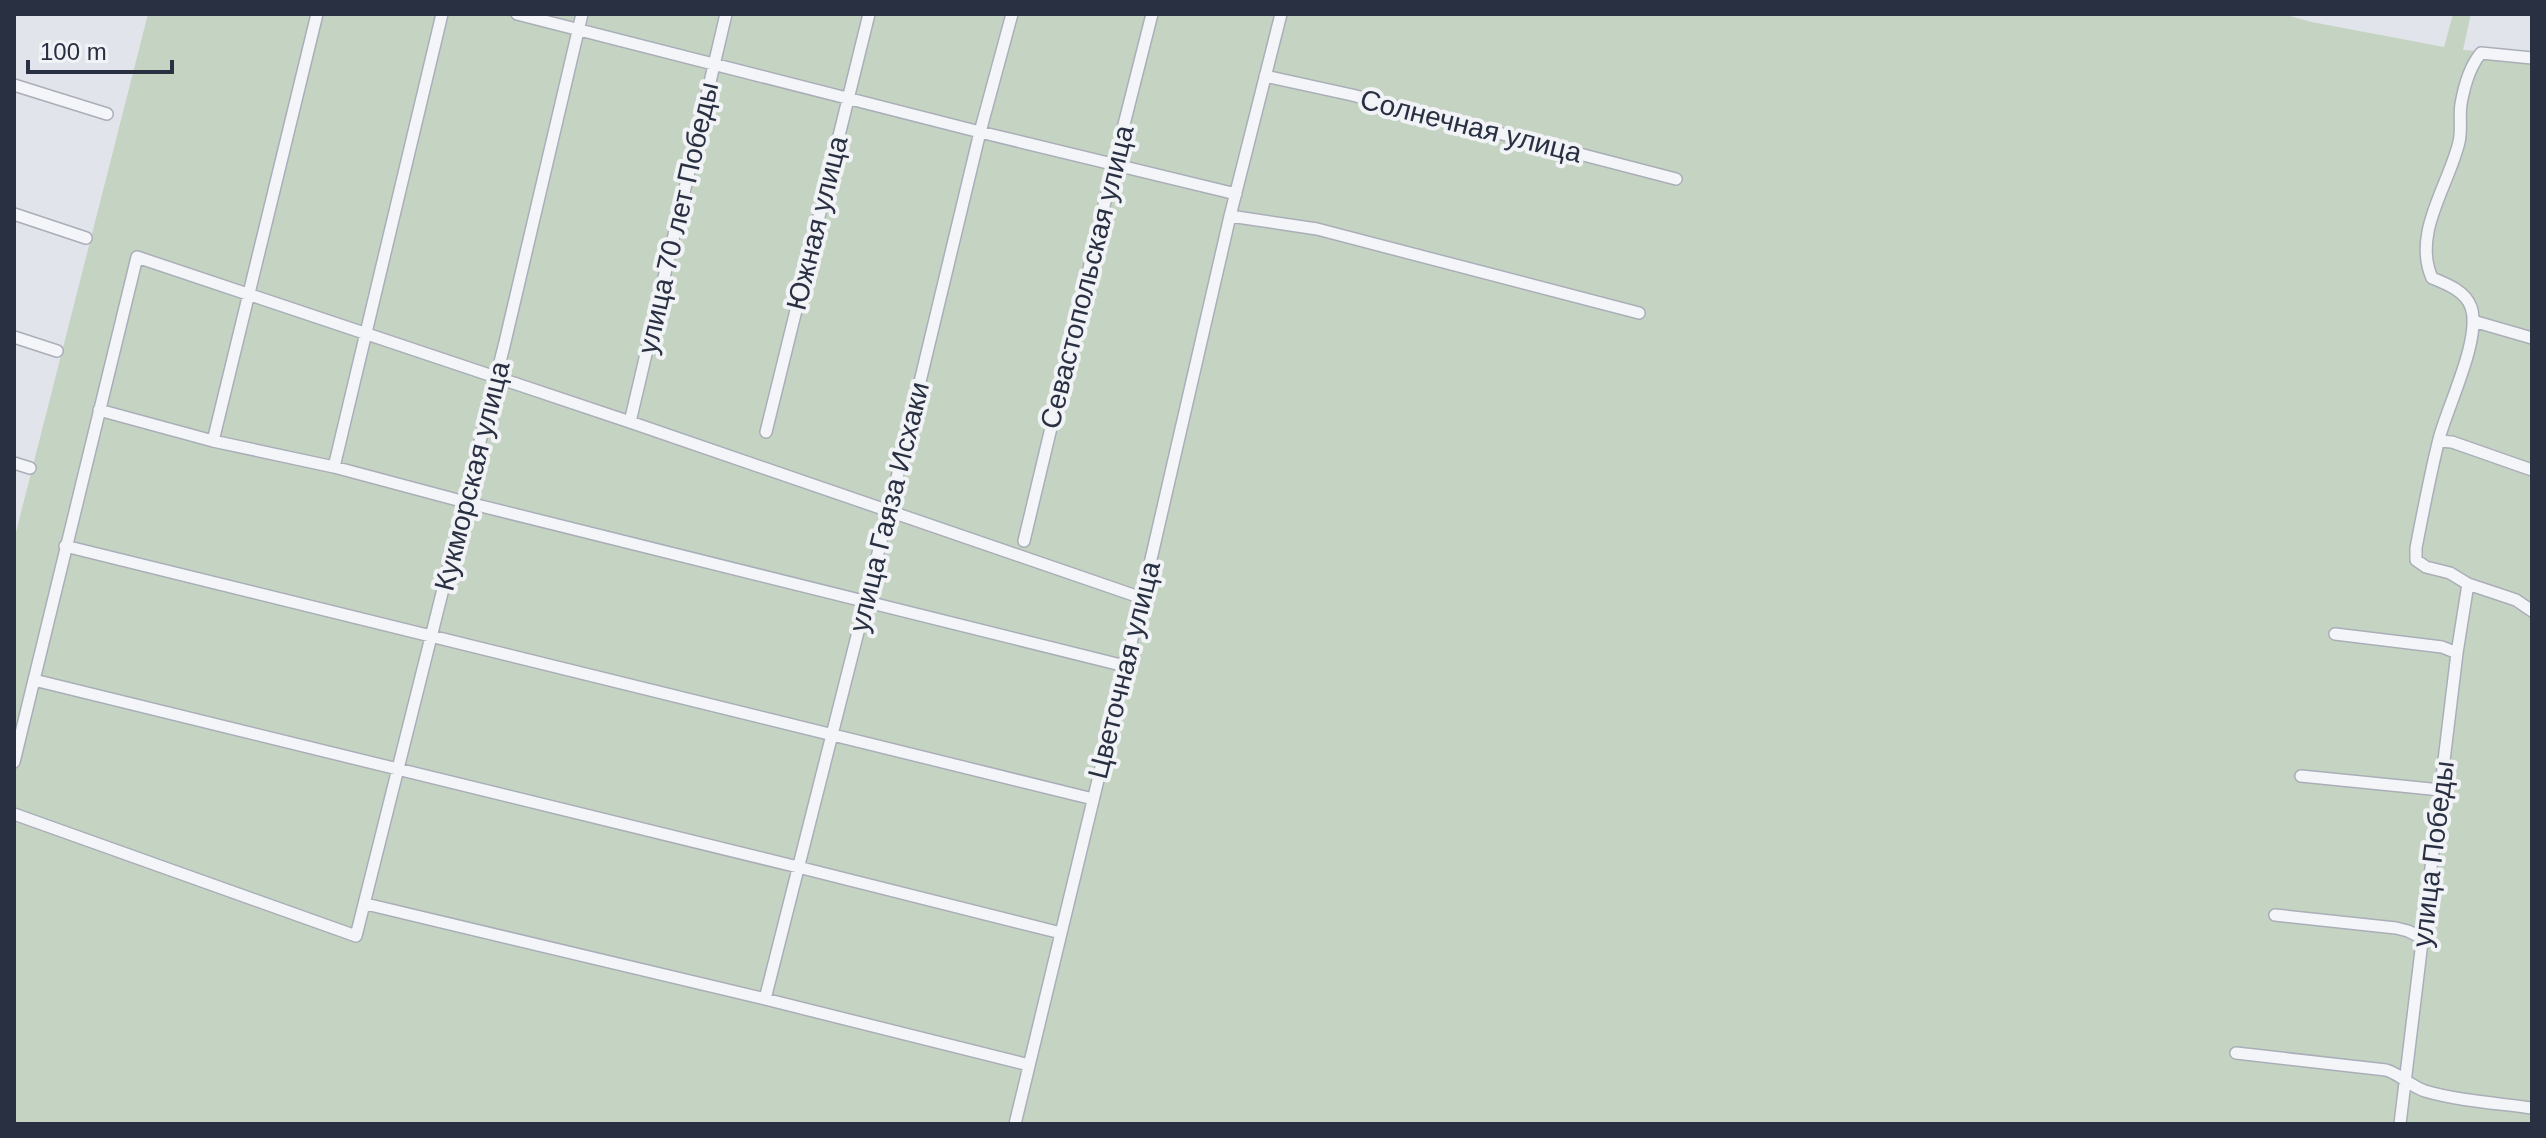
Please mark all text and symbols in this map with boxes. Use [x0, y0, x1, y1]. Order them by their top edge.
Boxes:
scale bar [28, 24, 172, 74]
text: 100 m [40, 38, 107, 65]
street label: улица 70 лет Победы [632, 79, 724, 357]
street label: Солнечная улица [1357, 83, 1585, 169]
street label: Севастопольская улица [1034, 122, 1140, 432]
street label: Южная улица [780, 132, 854, 313]
street label: Кукморская улица [428, 358, 516, 594]
street label: улица Гаяза Исхаки [843, 379, 935, 635]
street label: Цветочная улица [1082, 558, 1166, 782]
street label: улица Победы [2406, 759, 2460, 949]

